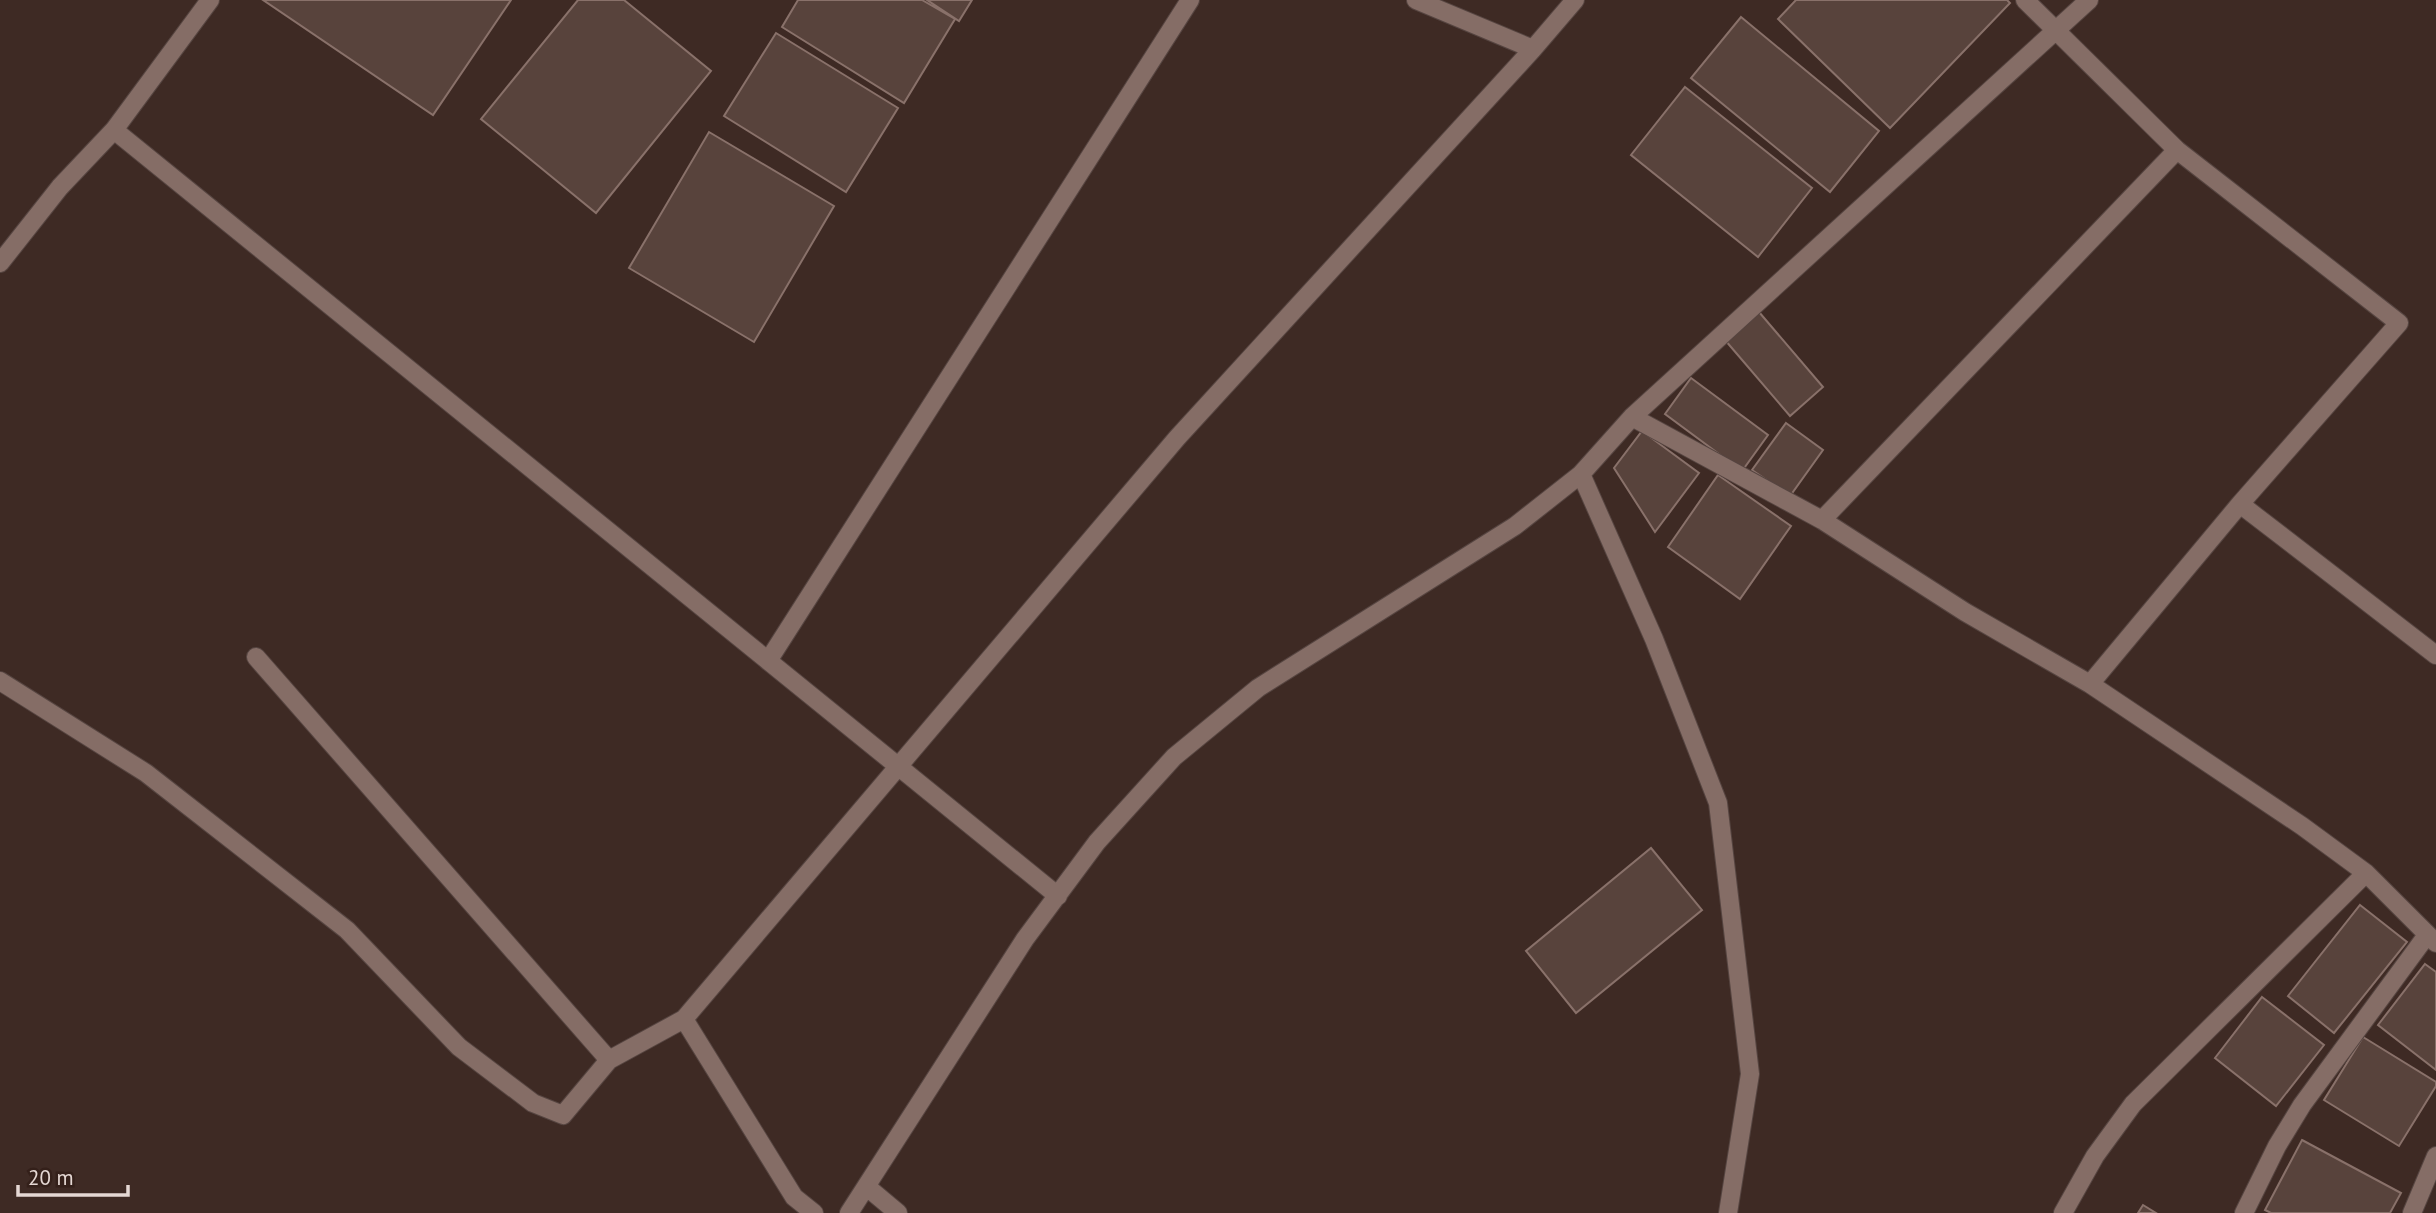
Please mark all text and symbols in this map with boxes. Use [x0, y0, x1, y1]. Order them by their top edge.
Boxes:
scale bar [18, 1154, 128, 1198]
text: 20 m [28, 1164, 74, 1191]

